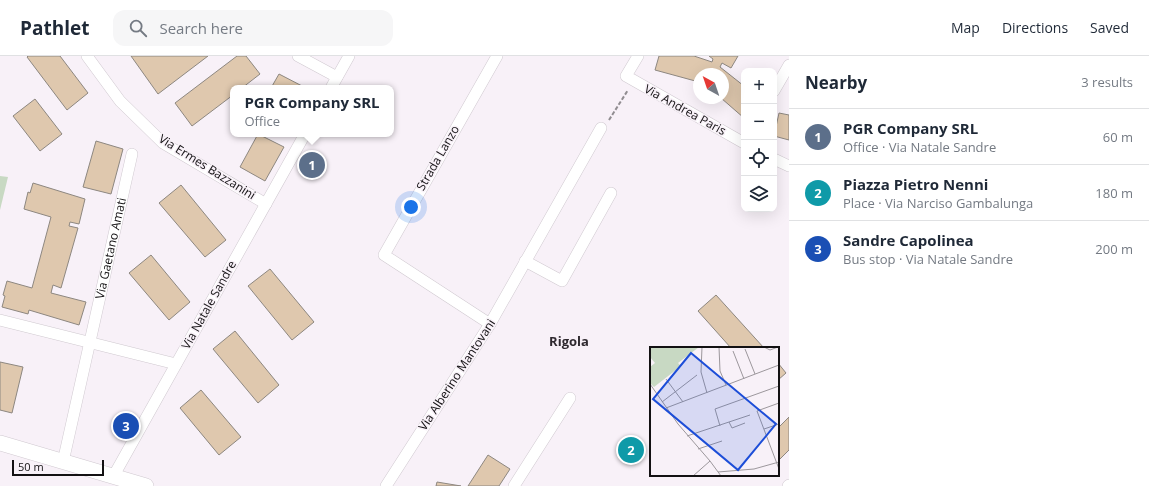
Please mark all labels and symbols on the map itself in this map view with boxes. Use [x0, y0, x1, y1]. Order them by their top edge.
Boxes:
north arrow [693, 68, 729, 104]
street label: Via Andrea Paris [641, 80, 729, 139]
street label: Strada Lanzo [412, 122, 463, 193]
street label: Via Ermes Bazzanini [156, 130, 259, 203]
pin: 1 [299, 150, 325, 180]
street label: Via Gaetano Amati [91, 196, 130, 301]
your location [401, 197, 421, 217]
street label: Via Natale Sandre [177, 257, 240, 352]
street label: Via Alberino Mantovani [414, 316, 499, 434]
district label: Rigola [549, 332, 589, 350]
inset map [650, 347, 779, 476]
pin: 3 [113, 411, 139, 441]
pin: 2 [618, 435, 644, 465]
scale bar [12, 458, 104, 477]

